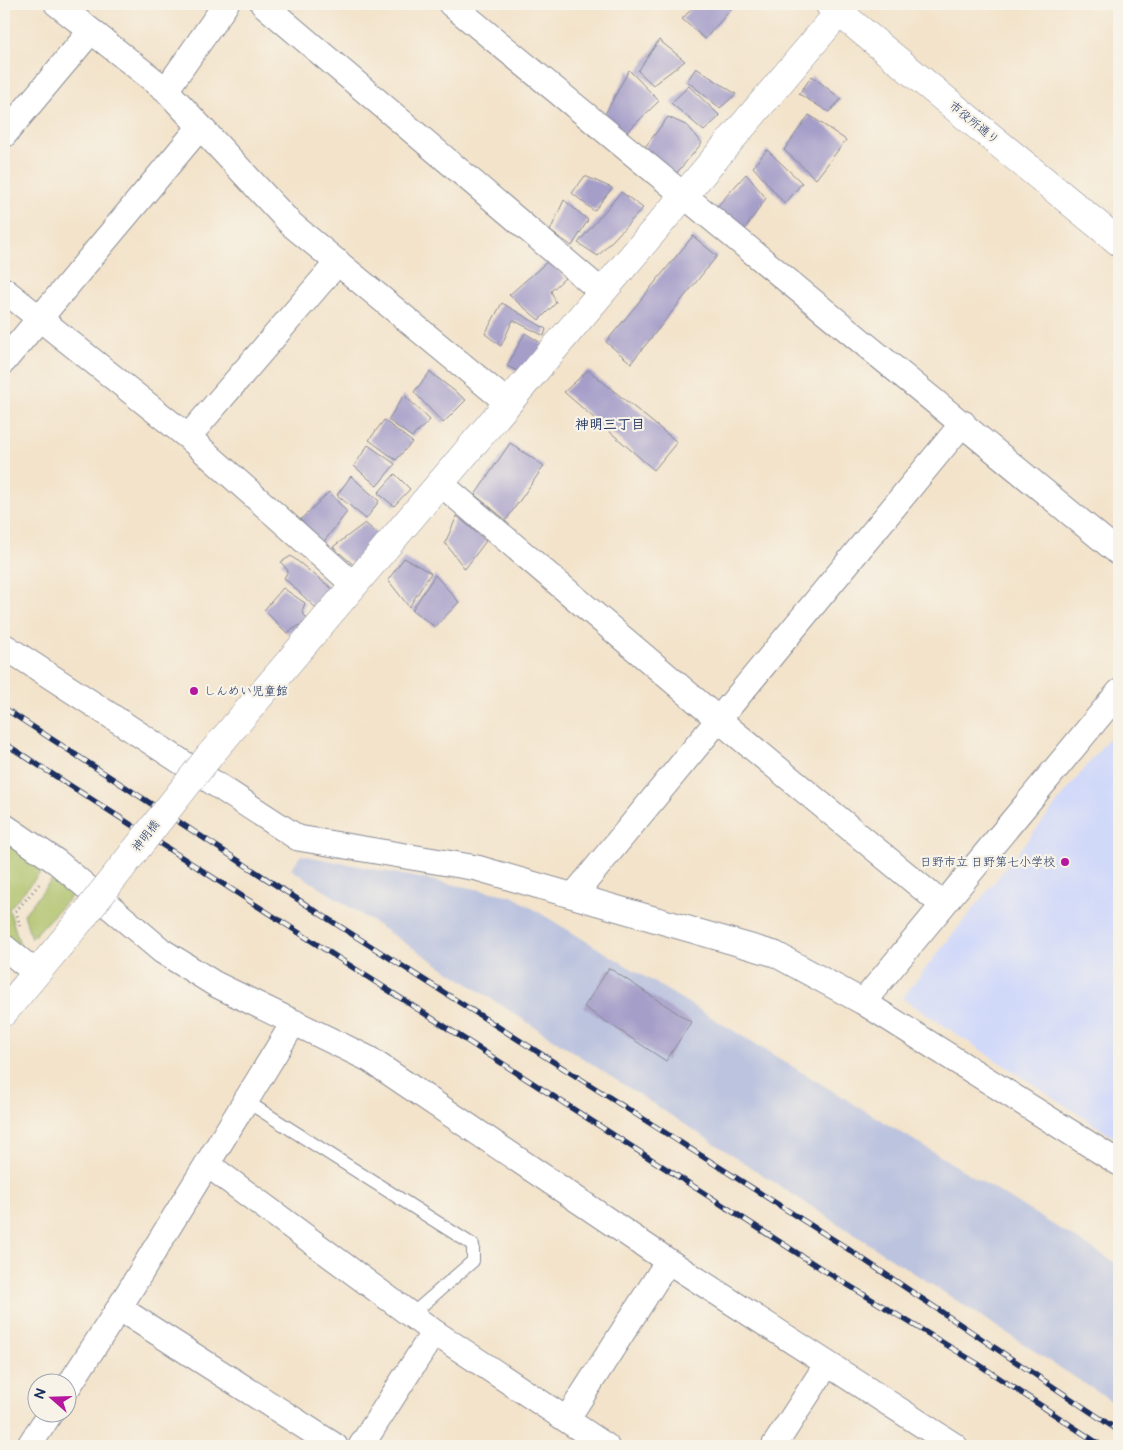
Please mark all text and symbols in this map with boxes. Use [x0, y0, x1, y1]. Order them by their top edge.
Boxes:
street label: 市役所通り [946, 98, 1002, 148]
district label: 神明三丁目 [575, 416, 645, 433]
place label: しんめい児童館 [204, 684, 288, 699]
marker: しんめい児童館 [188, 685, 200, 697]
street label: 神明橋 [129, 817, 163, 855]
place label: 日野市立 日野第七小学校 [920, 855, 1055, 870]
marker: 日野市立 日野第七小学校 [1059, 856, 1071, 868]
north arrow [28, 1372, 78, 1422]
text: N [30, 1386, 50, 1402]

